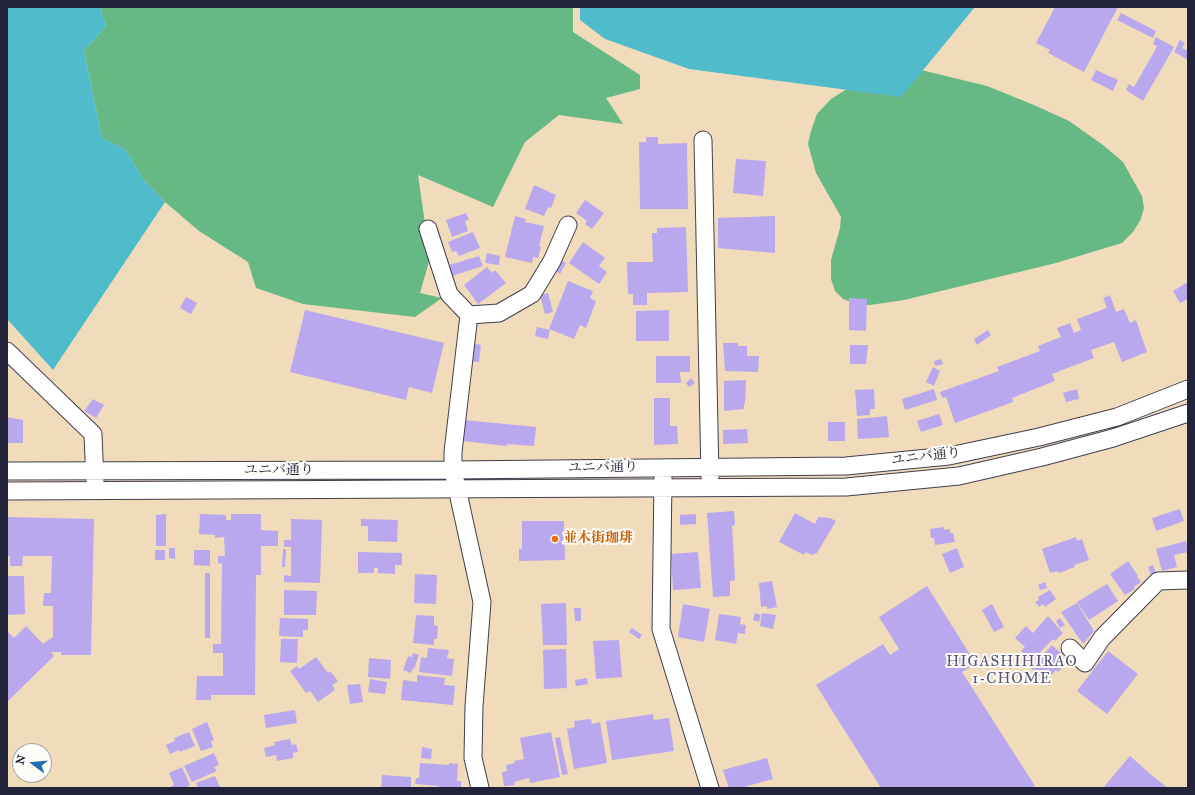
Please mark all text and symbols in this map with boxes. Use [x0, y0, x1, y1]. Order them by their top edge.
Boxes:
street label: ユニバ通り [890, 444, 962, 470]
street label: ユニバ通り [568, 459, 638, 477]
street label: ユニバ通り [244, 463, 314, 479]
place label: 並木街珈琲 [563, 531, 633, 547]
marker: 並木街珈琲 [550, 534, 560, 544]
district label: HIGASHIHIRAO 1-CHOME [946, 653, 1078, 688]
north arrow [12, 743, 52, 783]
text: N [13, 754, 28, 766]

